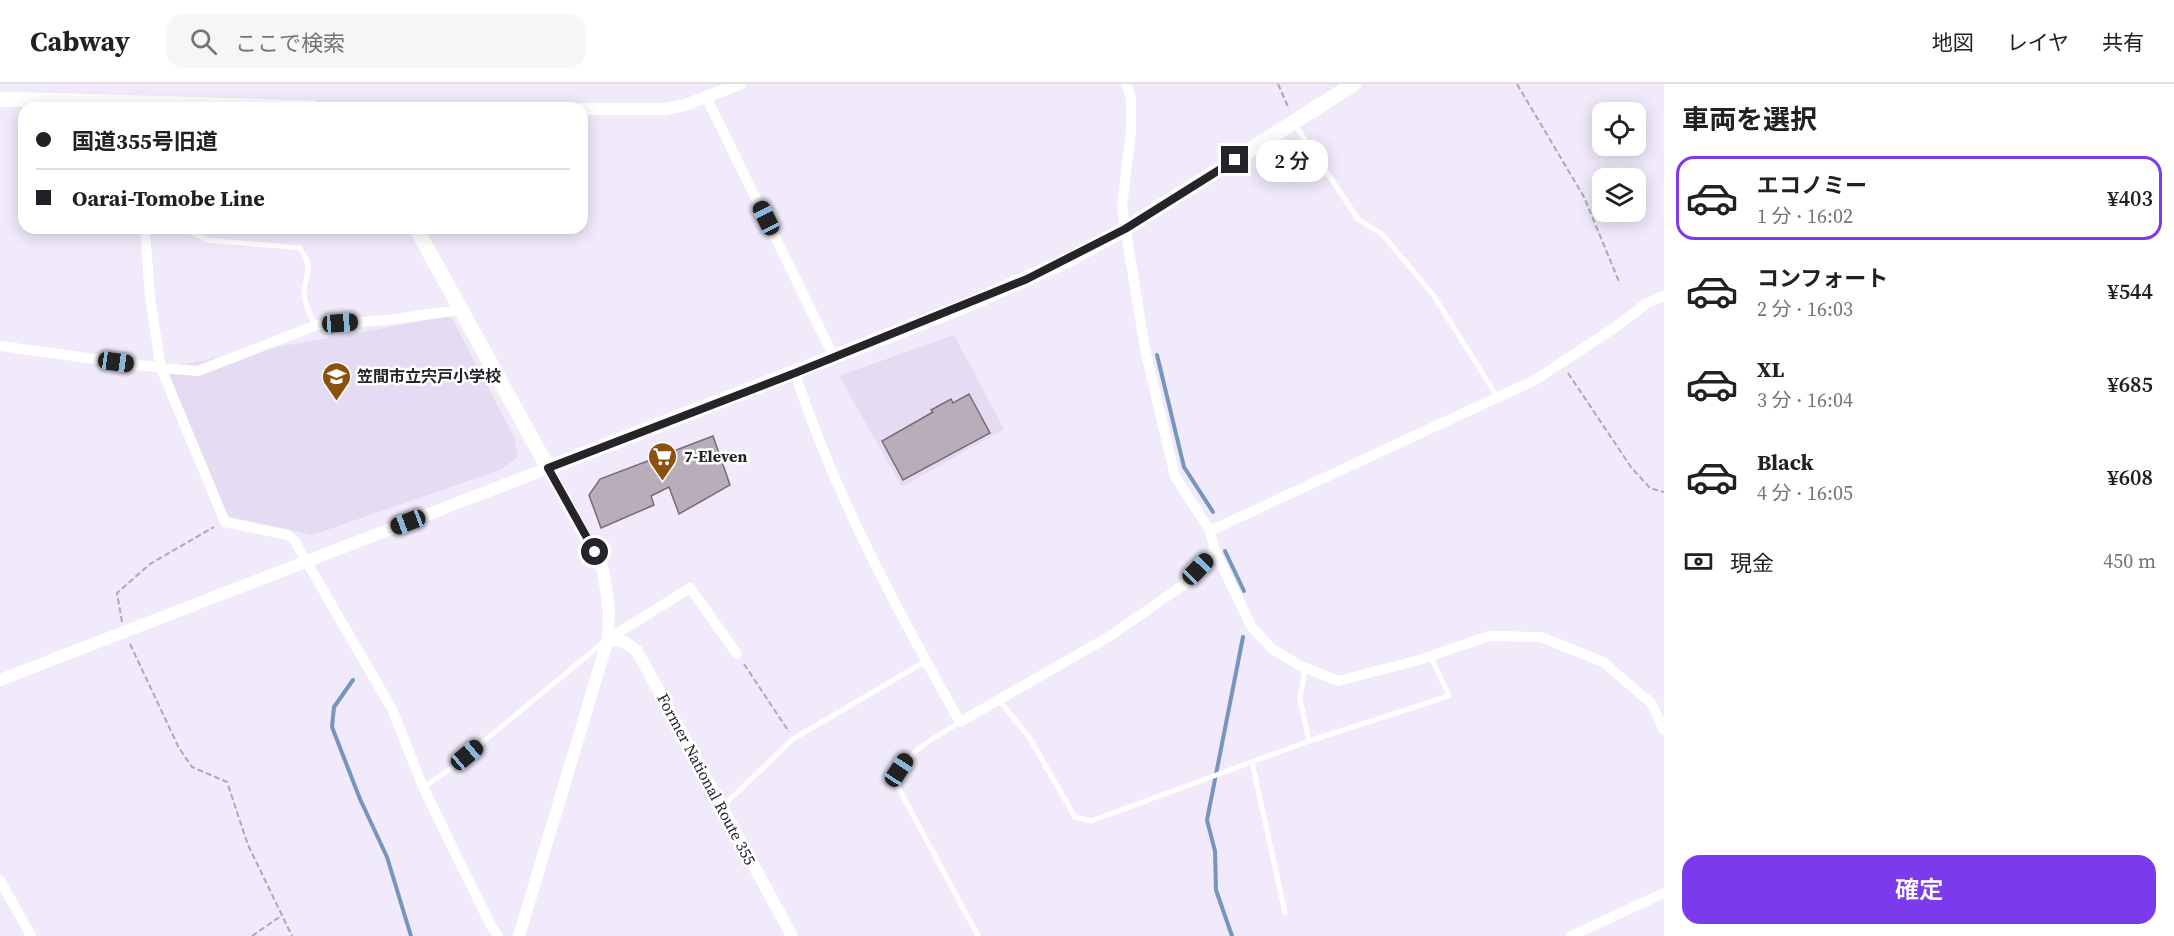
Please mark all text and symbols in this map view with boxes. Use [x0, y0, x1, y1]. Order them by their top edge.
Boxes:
search box [166, 14, 586, 68]
text: Cabway [30, 22, 130, 60]
icon: search [187, 25, 220, 58]
text: ここで検索 [235, 28, 345, 58]
text: 地図 [1932, 28, 1974, 57]
text: レイヤ [2007, 28, 2069, 57]
text: 共有 [2102, 28, 2144, 57]
text: 車両を選択 [1682, 101, 1817, 138]
map controls [1592, 102, 1646, 222]
button: locate [1592, 102, 1646, 156]
text: 国道355号旧道 [72, 126, 218, 156]
callout: 2 分 [1256, 139, 1328, 181]
route end [1221, 146, 1248, 173]
text: 2 分 [1275, 147, 1309, 175]
button: layers [1592, 168, 1646, 222]
text: エコノミー [1757, 170, 1867, 200]
icon: car [1685, 171, 1739, 225]
text: Oarai-Tomobe Line [72, 183, 265, 213]
text: ¥403 [2107, 183, 2153, 213]
car [750, 198, 782, 238]
text: 1 分 · 16:02 [1757, 202, 1853, 230]
text: コンフォート [1757, 263, 1888, 293]
icon: car [1685, 264, 1739, 318]
text: ¥544 [2107, 276, 2153, 306]
text: 2 分 · 16:03 [1757, 295, 1853, 323]
car [321, 313, 359, 333]
car [97, 351, 135, 373]
text: XL [1757, 354, 1784, 384]
icon: car [1685, 357, 1739, 411]
school or university icon: 笠間市立宍戸小学校 [320, 360, 352, 402]
place label: 笠間市立宍戸小学校 [357, 365, 501, 387]
text: ¥685 [2107, 369, 2153, 399]
text: 3 分 · 16:04 [1757, 386, 1853, 414]
supermarket icon: 7-Eleven [647, 440, 679, 482]
place label: 7-Eleven [684, 445, 747, 467]
text: Black [1757, 447, 1814, 477]
icon: car [1685, 450, 1739, 504]
text: ¥608 [2107, 462, 2153, 492]
text: 4 分 · 16:05 [1757, 479, 1853, 507]
car [388, 507, 428, 537]
route start [581, 538, 608, 565]
icon: cash [1682, 545, 1715, 578]
text: 450 m [2103, 547, 2156, 575]
text: 現金 [1730, 548, 1774, 578]
car [1179, 550, 1217, 588]
street label: Former National Route 355 [652, 689, 762, 869]
car [447, 737, 487, 773]
car [882, 750, 916, 790]
button: 確定 [1682, 855, 2156, 924]

